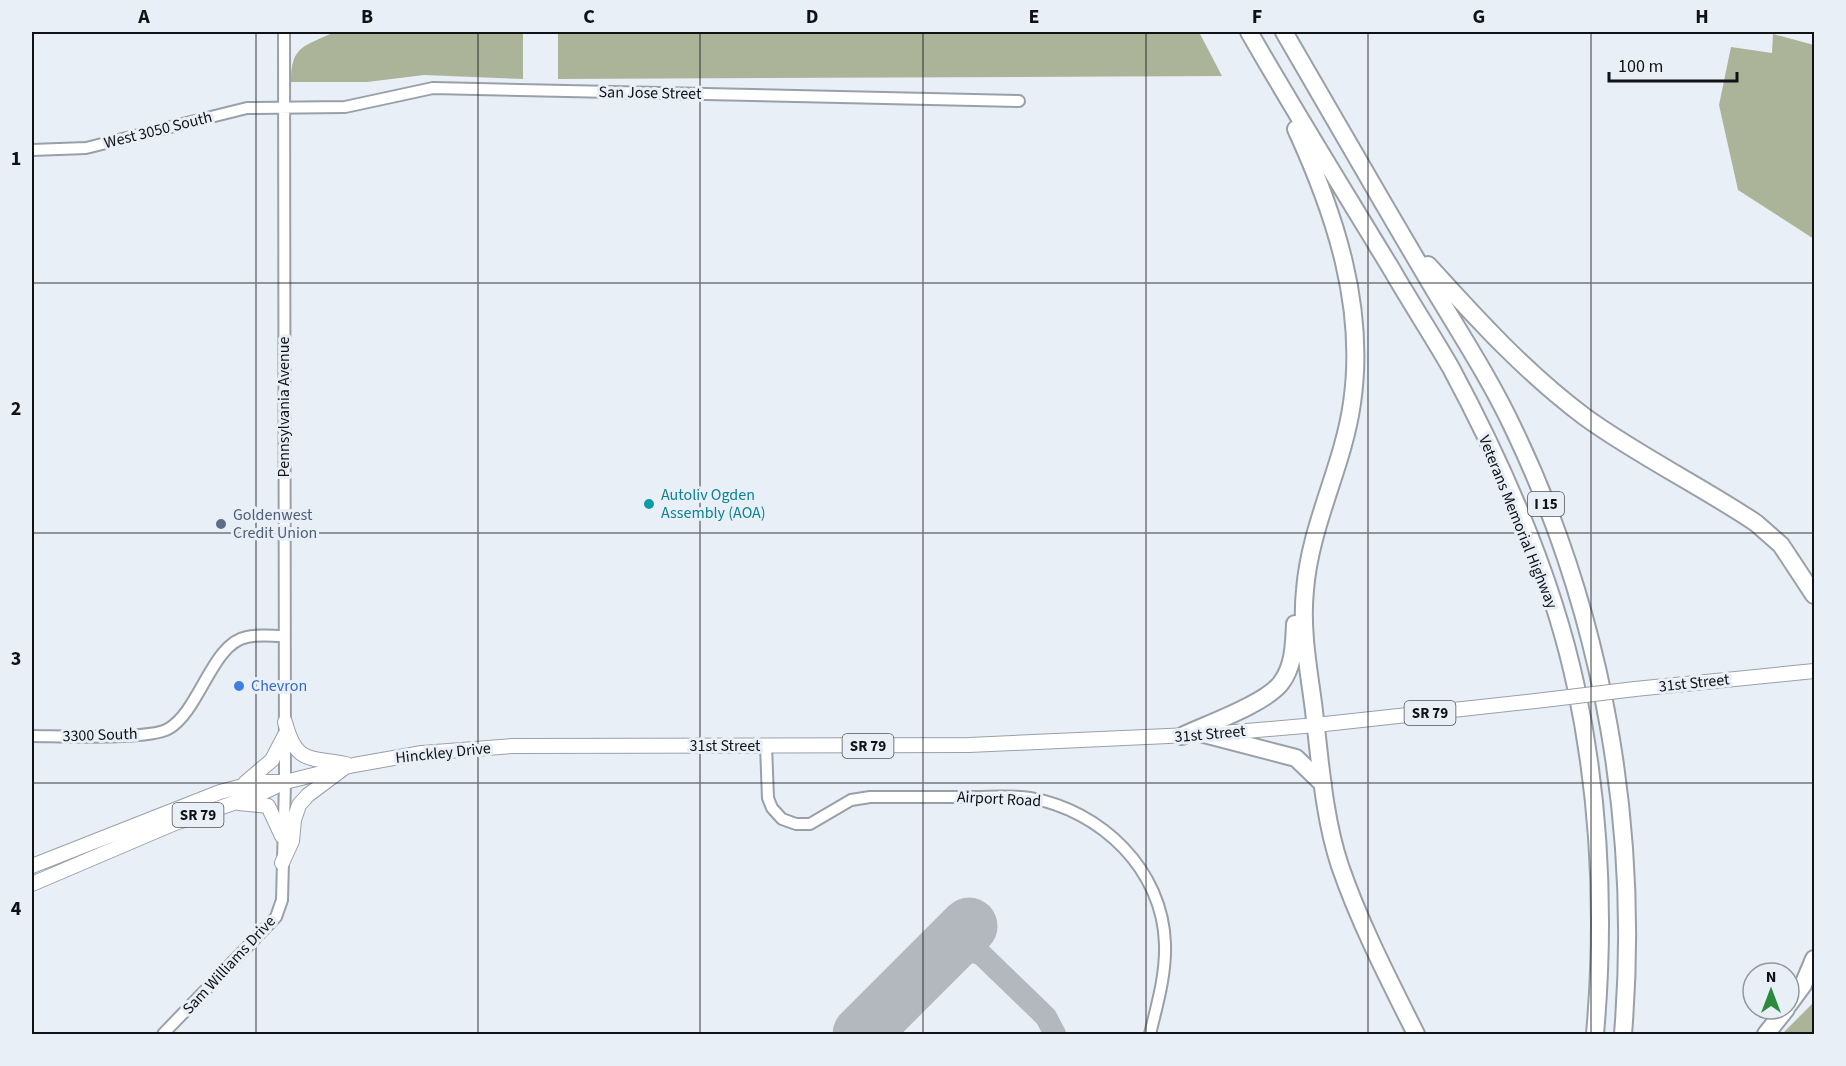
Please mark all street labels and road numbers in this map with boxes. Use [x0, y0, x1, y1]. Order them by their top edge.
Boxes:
street label: San Jose Street [598, 81, 702, 105]
street label: West 3050 South [102, 106, 214, 154]
street label: Pennsylvania Avenue [273, 337, 295, 477]
street label: Veterans Memorial Highway [1473, 432, 1563, 612]
road number: I 15 [1528, 492, 1564, 516]
street label: 31st Street [1658, 668, 1731, 698]
road number: SR 79 [1404, 701, 1456, 725]
street label: 31st Street [1174, 720, 1247, 748]
street label: 3300 South [62, 723, 138, 747]
road number: SR 79 [842, 734, 894, 758]
street label: 31st Street [690, 735, 761, 757]
street label: Hinckley Drive [394, 737, 492, 769]
street label: Airport Road [956, 786, 1042, 812]
road number: SR 79 [172, 803, 224, 827]
street label: Sam Williams Drive [177, 911, 281, 1019]

